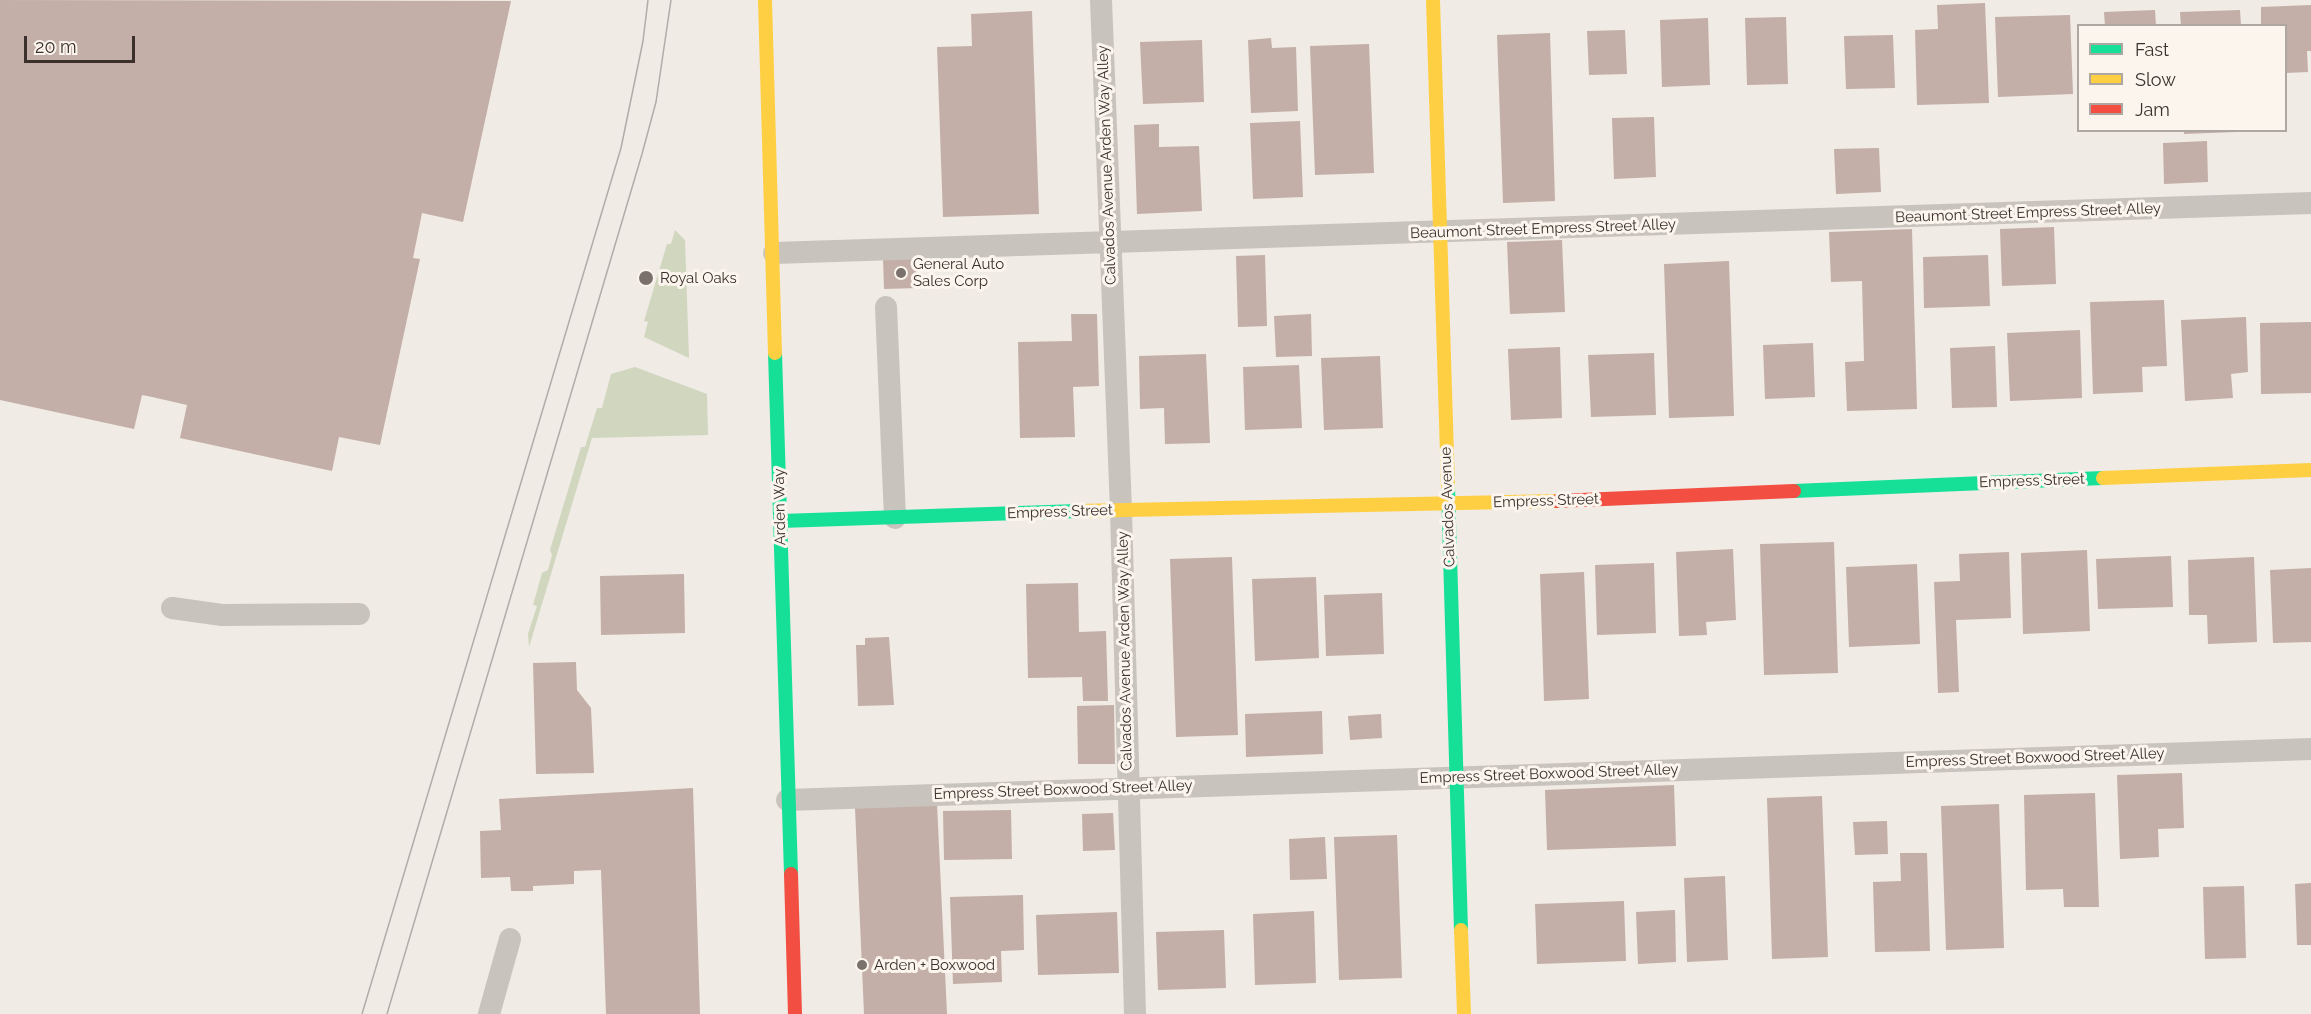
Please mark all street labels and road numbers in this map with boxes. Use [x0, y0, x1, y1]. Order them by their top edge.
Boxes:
street label: Calvados Avenue Arden Way Alley [1094, 45, 1120, 285]
street label: Beaumont Street Empress Street Alley [1895, 199, 2161, 227]
street label: Beaumont Street Empress Street Alley [1410, 215, 1676, 243]
street label: Calvados Avenue [1437, 447, 1459, 567]
street label: Arden Way [770, 468, 790, 546]
street label: Empress Street [1979, 470, 2085, 492]
street label: Empress Street [1493, 490, 1599, 512]
street label: Empress Street [1007, 501, 1113, 523]
street label: Calvados Avenue Arden Way Alley [1114, 531, 1136, 771]
street label: Empress Street Boxwood Street Alley [1905, 744, 2165, 772]
street label: Empress Street Boxwood Street Alley [1419, 760, 1679, 788]
street label: Empress Street Boxwood Street Alley [933, 776, 1193, 804]

